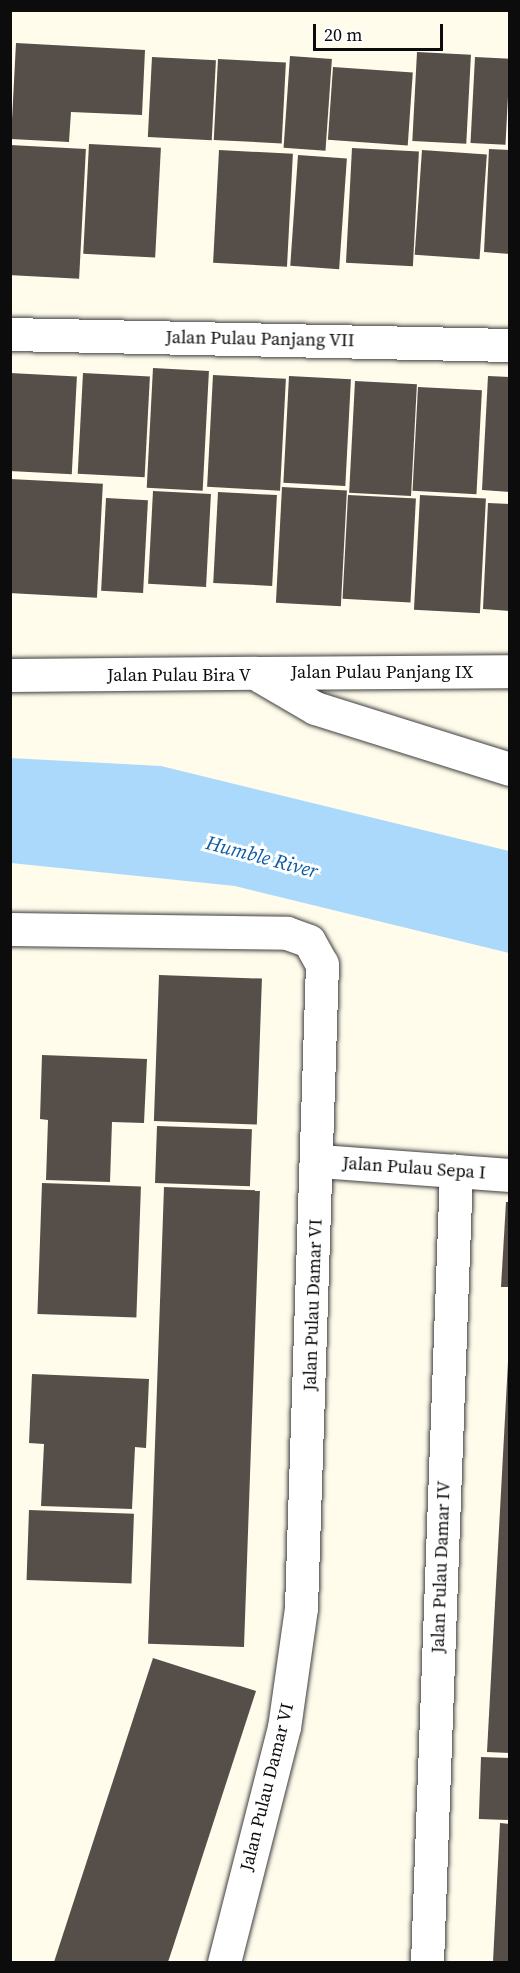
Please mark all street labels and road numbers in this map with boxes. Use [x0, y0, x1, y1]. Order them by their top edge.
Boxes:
street label: Jalan Pulau Panjang VII [165, 327, 355, 351]
street label: Jalan Pulau Panjang IX [291, 661, 473, 683]
street label: Jalan Pulau Bira V [107, 664, 251, 686]
street label: Jalan Pulau Sepa I [342, 1152, 486, 1184]
street label: Jalan Pulau Damar VI [299, 1218, 327, 1392]
street label: Jalan Pulau Damar IV [427, 1480, 455, 1654]
street label: Jalan Pulau Damar VI [236, 1701, 298, 1873]

